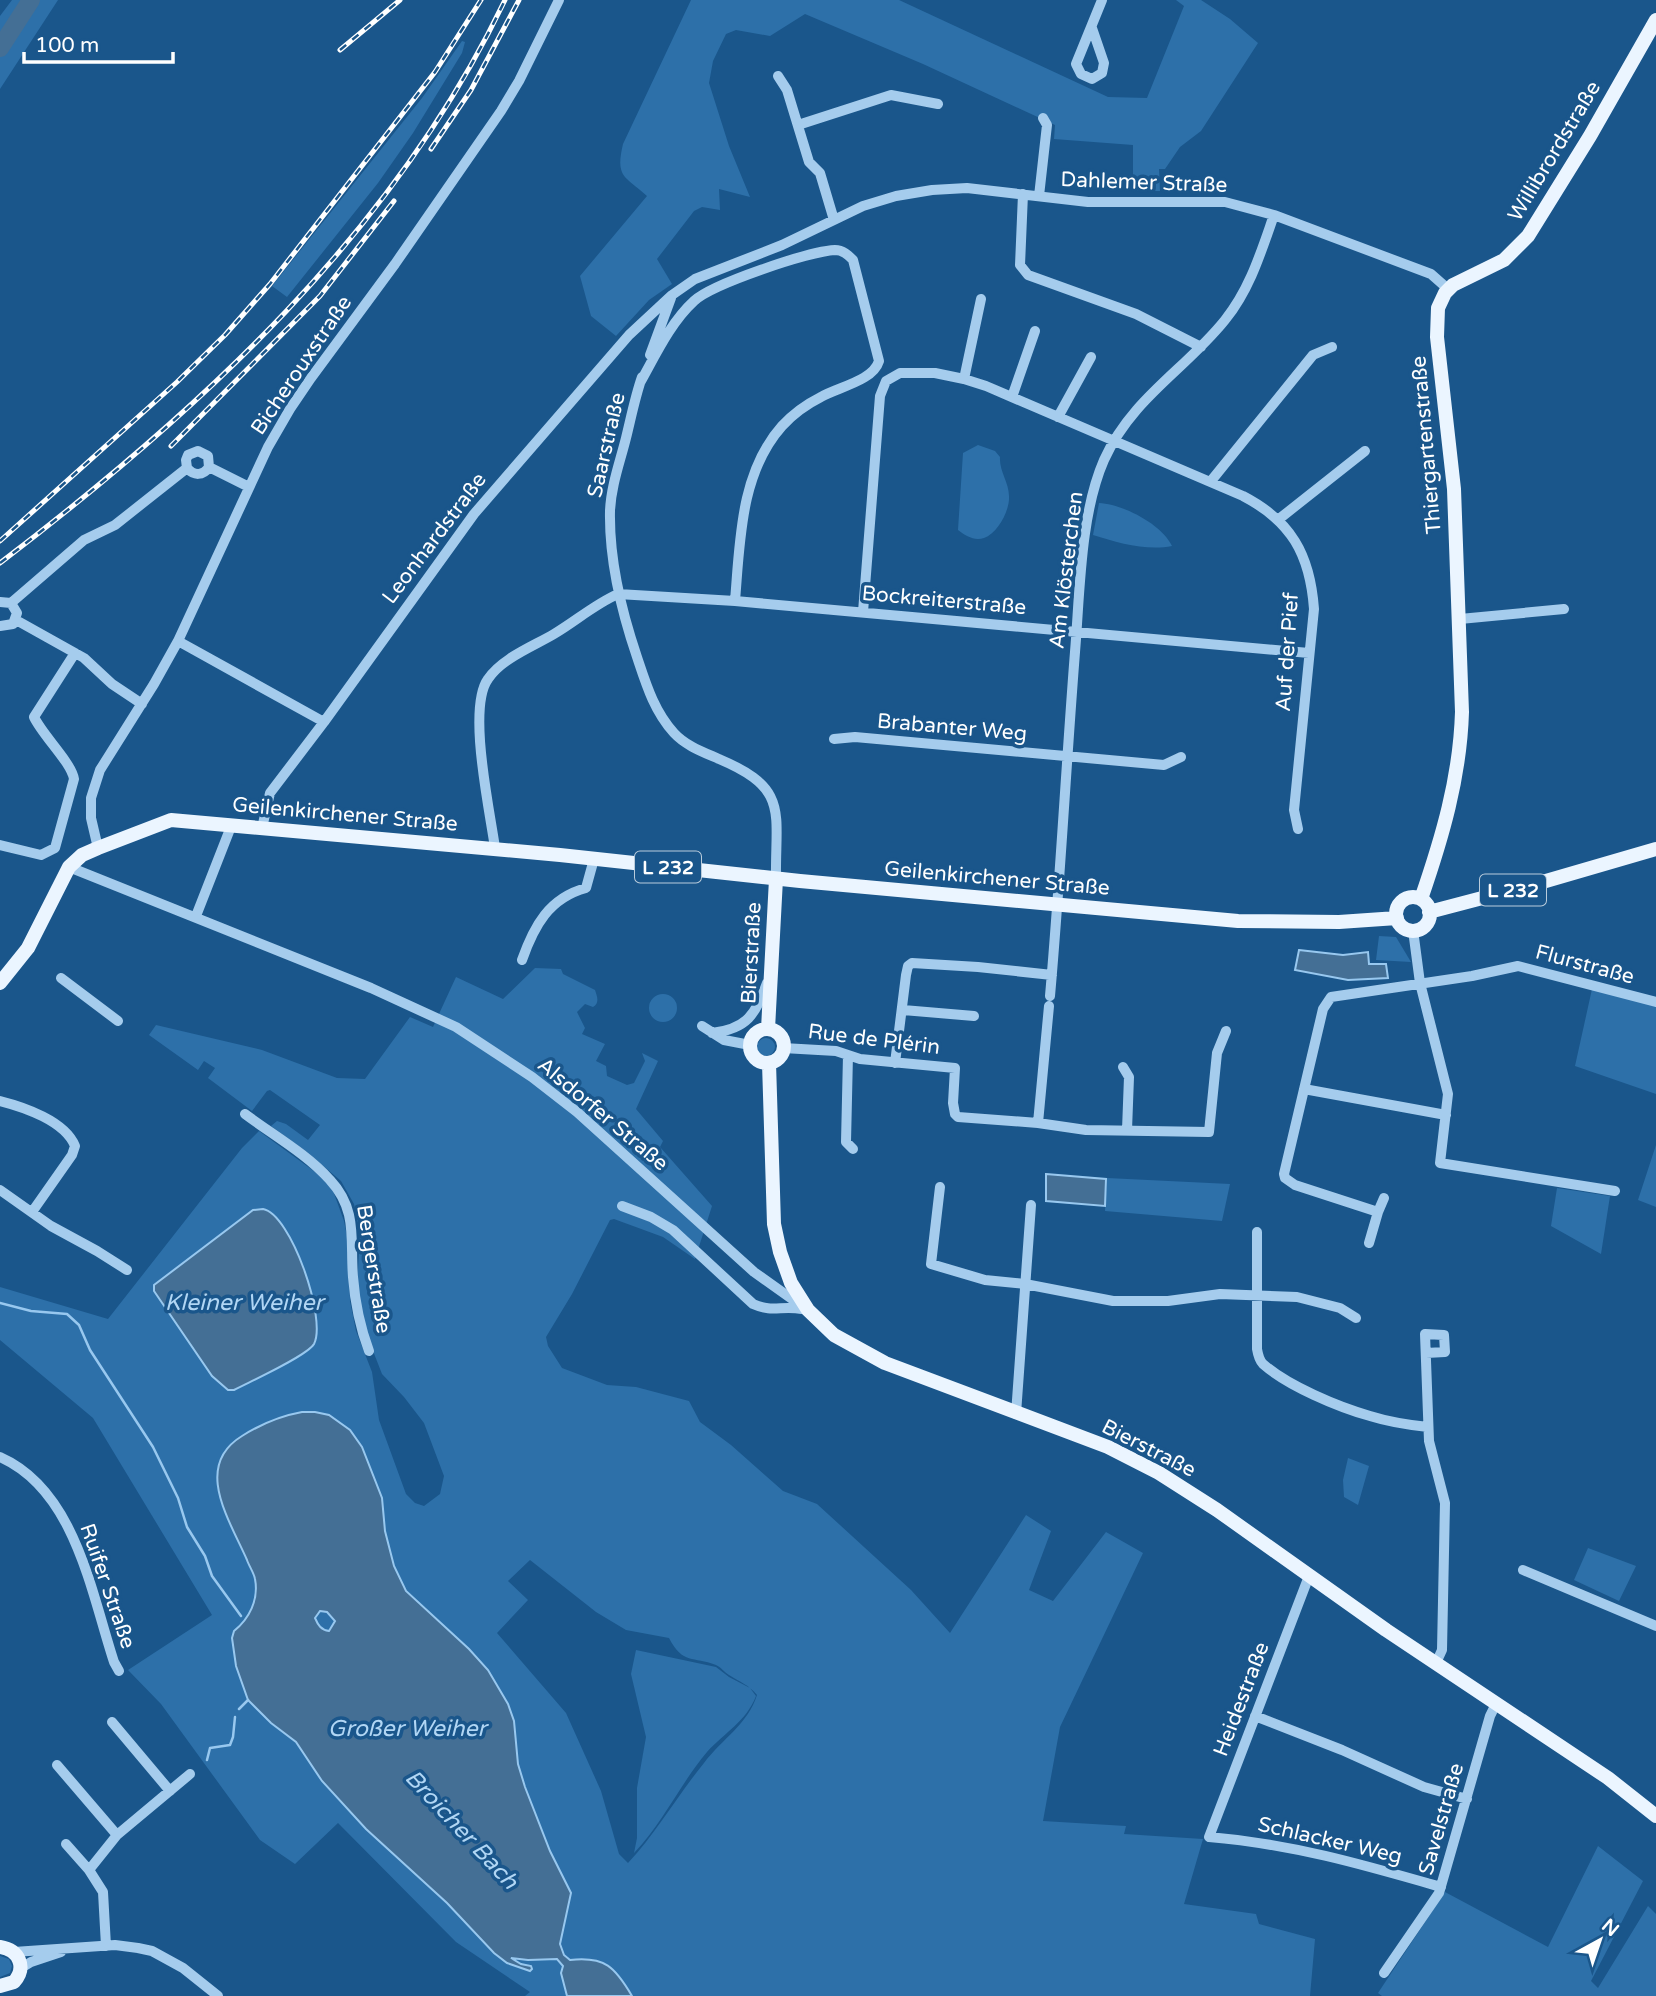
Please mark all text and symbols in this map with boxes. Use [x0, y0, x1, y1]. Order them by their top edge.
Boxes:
scale bar [24, 21, 173, 65]
text: 100 m [35, 33, 99, 58]
street label: Willibrordstraße [1503, 77, 1606, 226]
street label: Dahlemer Straße [1060, 167, 1228, 198]
street label: Bicherouxstraße [246, 291, 357, 440]
street label: Thiergartenstraße [1406, 355, 1447, 535]
street label: Saarstraße [582, 390, 631, 500]
street label: Leonhardstraße [377, 468, 492, 609]
street label: Am Klösterchen [1044, 490, 1089, 650]
street label: Bockreiterstraße [861, 581, 1027, 620]
street label: Auf der Pief [1271, 592, 1304, 712]
street label: Brabanter Weg [876, 708, 1028, 747]
street label: Geilenkirchener Straße [231, 792, 459, 837]
road number: L 232 [635, 852, 701, 882]
street label: Geilenkirchener Straße [883, 856, 1111, 901]
road number: L 232 [1480, 874, 1546, 906]
street label: Bierstraße [736, 901, 767, 1005]
street label: Flurstraße [1533, 939, 1637, 990]
street label: Rue de Plérin [806, 1019, 941, 1060]
street label: Alsdorfer Straße [532, 1053, 673, 1176]
street label: Bergerstraße [351, 1203, 396, 1335]
water label: Kleiner Weiher [165, 1289, 326, 1317]
street label: Bierstraße [1098, 1414, 1200, 1483]
street label: Ruifer Straße [74, 1520, 141, 1652]
street label: Heidestraße [1208, 1638, 1275, 1760]
water label: Großer Weiher [328, 1715, 489, 1743]
street label: Savelstraße [1414, 1760, 1469, 1878]
water label: Broicher Bach [399, 1764, 524, 1896]
street label: Schlacker Weg [1255, 1812, 1404, 1869]
north arrow [1565, 1905, 1635, 1975]
text: N [1597, 1914, 1623, 1941]

